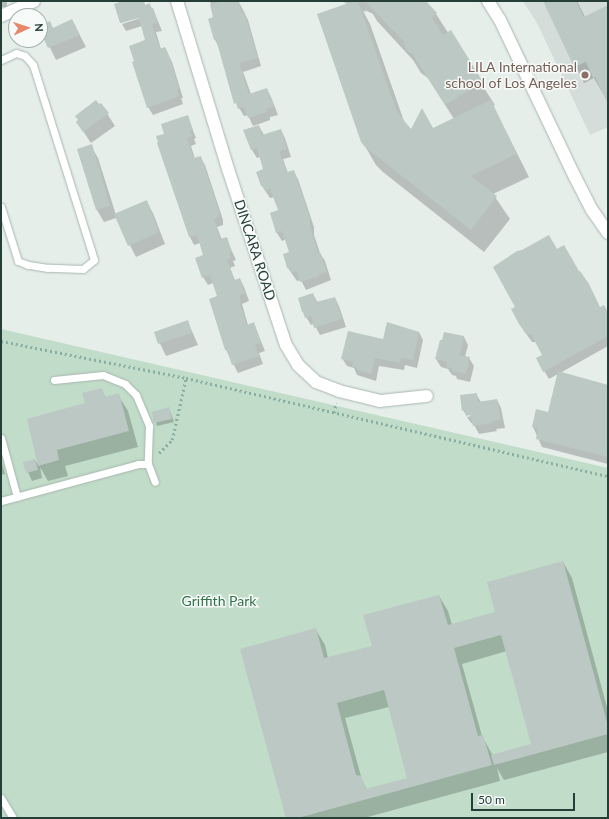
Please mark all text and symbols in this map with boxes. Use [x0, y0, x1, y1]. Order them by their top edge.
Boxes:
north arrow [8, 8, 48, 48]
text: N [33, 23, 46, 32]
place label: LILA International school of Los Angeles [445, 59, 577, 92]
marker: LILA International school of Los Angeles [580, 70, 590, 80]
street label: DINCARA ROAD [231, 197, 279, 303]
park label: Griffith Park [182, 593, 256, 609]
scale bar [473, 785, 577, 811]
text: 50 m [478, 792, 505, 807]

